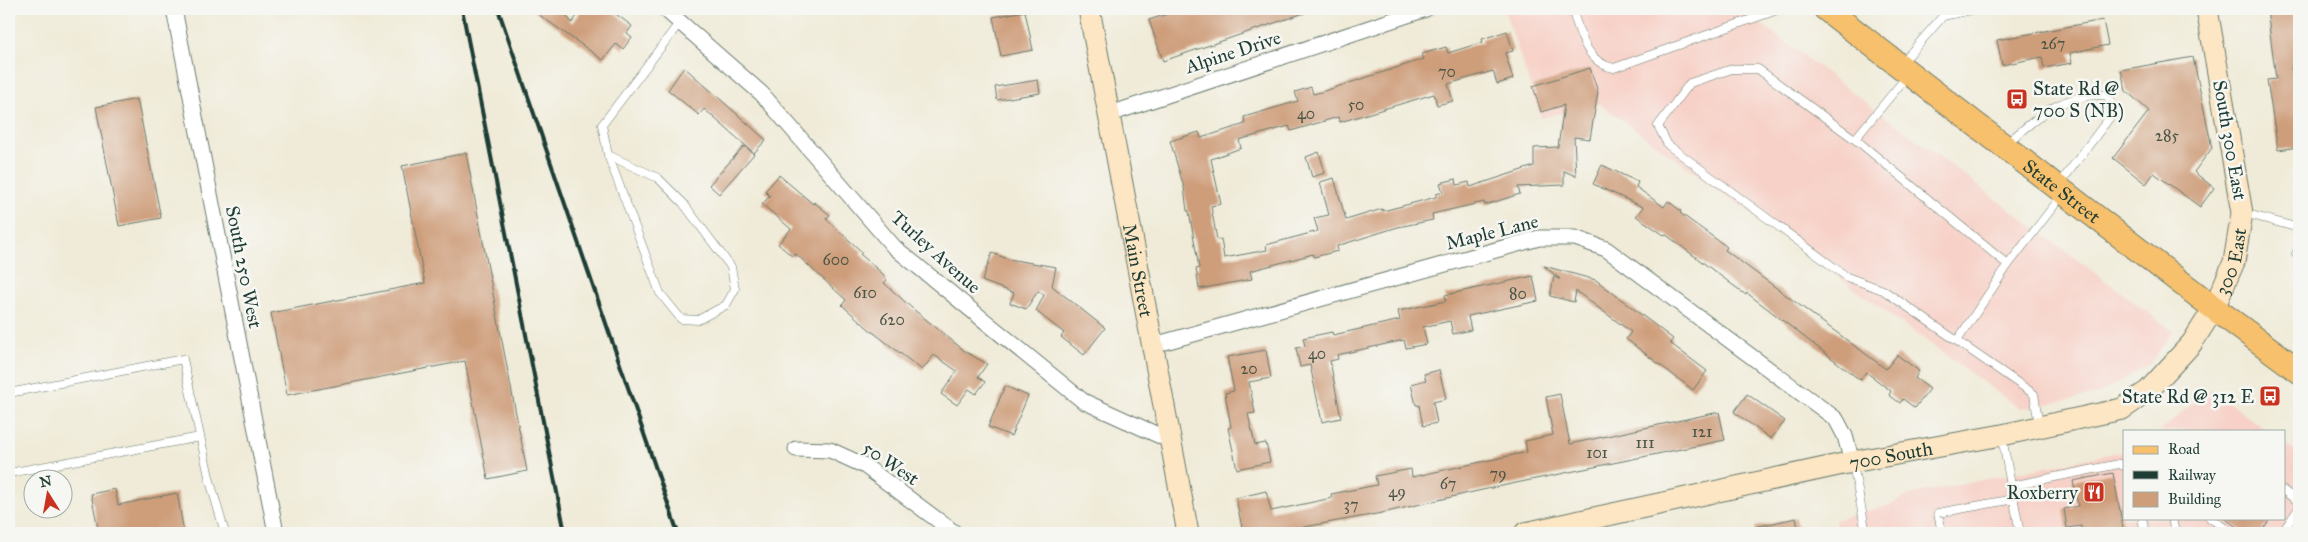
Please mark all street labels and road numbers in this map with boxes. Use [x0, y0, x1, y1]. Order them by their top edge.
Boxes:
street label: Alpine Drive [1181, 26, 1284, 79]
street label: South 300 East [2208, 78, 2252, 202]
street label: State Street [2019, 154, 2106, 228]
street label: South 250 West [221, 204, 267, 330]
street label: Turley Avenue [886, 206, 986, 298]
street label: Maple Lane [1443, 209, 1541, 255]
street label: Main Street [1118, 222, 1159, 319]
street label: 300 East [2210, 226, 2251, 298]
street label: 50 West [859, 436, 924, 490]
street label: 700 South [1847, 436, 1935, 474]

